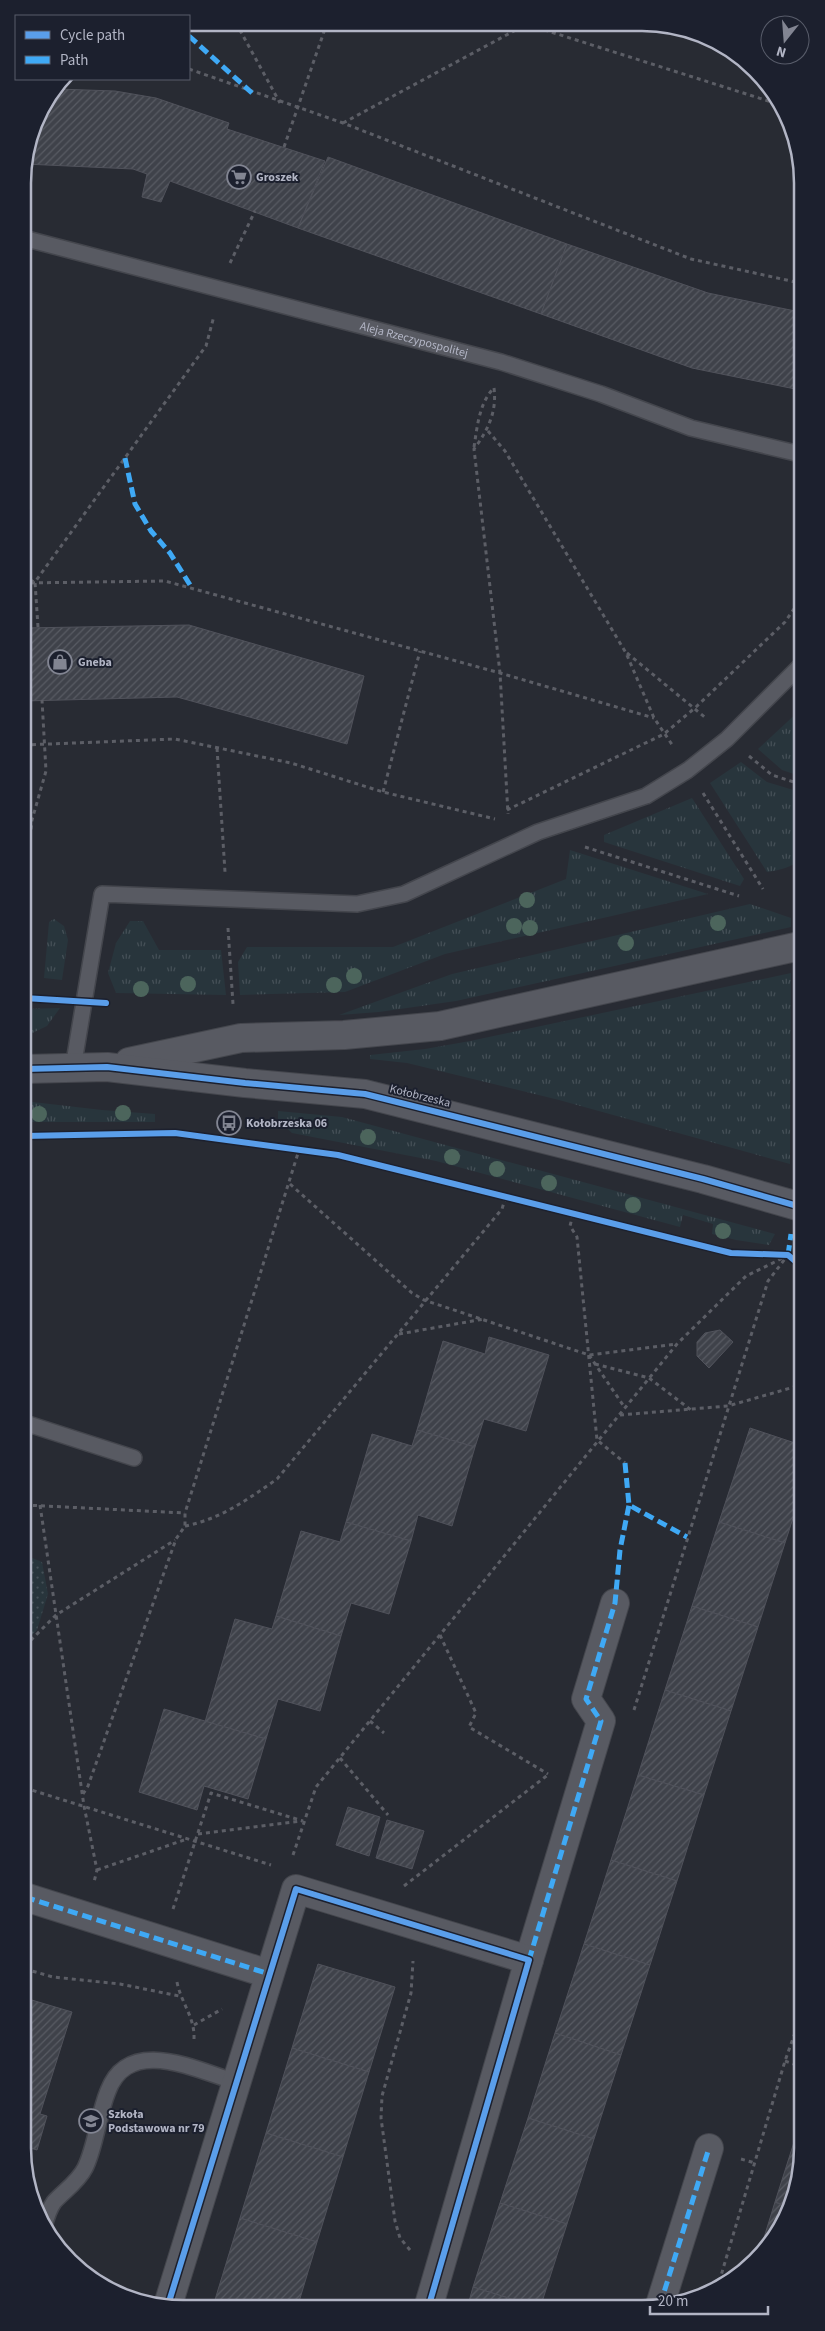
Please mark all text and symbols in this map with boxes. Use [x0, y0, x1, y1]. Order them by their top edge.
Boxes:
legend [15, 15, 190, 80]
north arrow [760, 15, 810, 65]
text: Cycle path [60, 25, 125, 46]
text: N [774, 41, 789, 62]
text: Path [60, 50, 88, 71]
supermarket icon: Groszek [226, 164, 252, 190]
place label: Groszek [256, 169, 299, 186]
street label: Aleja Rzeczypospolitej [358, 317, 470, 362]
shop icon: Gneba [47, 649, 73, 675]
place label: Gneba [78, 654, 112, 671]
street label: Kołobrzeska [388, 1080, 452, 1112]
bus stop icon: Kołobrzeska 06 [216, 1110, 242, 1136]
place label: Kołobrzeska 06 [246, 1115, 327, 1132]
place label: Szkoła Podstawowa nr 79 [108, 2106, 205, 2137]
school or university icon: Szkoła Podstawowa nr 79 [78, 2108, 104, 2134]
scale bar [650, 2284, 768, 2316]
text: 20 m [658, 2291, 688, 2312]

